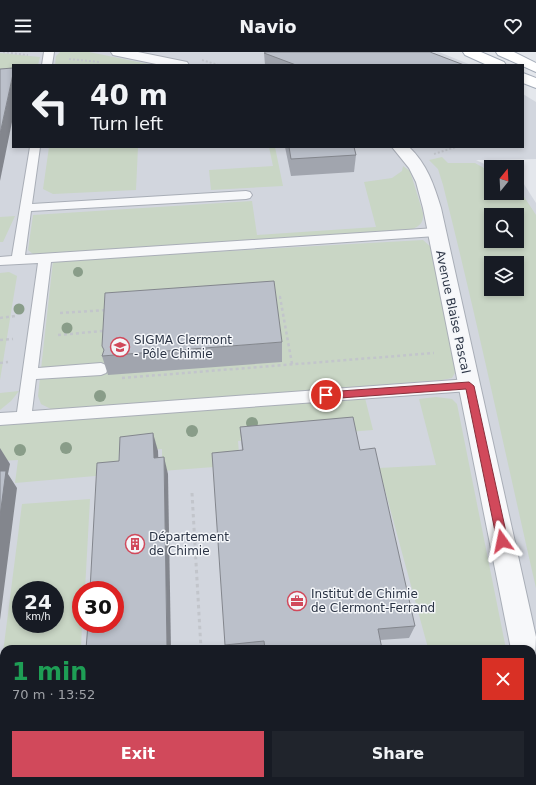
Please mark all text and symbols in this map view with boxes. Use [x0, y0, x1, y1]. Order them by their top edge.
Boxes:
icon: menu [12, 15, 34, 37]
icon: heart [502, 15, 524, 37]
text: Navio [239, 16, 297, 37]
text: 40 m [90, 79, 168, 112]
icon: left [24, 80, 76, 132]
text: Turn left [90, 113, 163, 134]
north arrow [484, 160, 524, 200]
map controls [484, 160, 524, 296]
button: search [484, 208, 524, 248]
street label: Avenue Blaise Pascal [433, 249, 473, 375]
button: layers [484, 256, 524, 296]
place label: SIGMA Clermont - Pôle Chimie [134, 333, 232, 361]
school or university icon: SIGMA Clermont - Pôle Chimie [109, 336, 131, 358]
pin [309, 378, 343, 412]
icon: arrive [315, 384, 337, 406]
position arrow [481, 520, 523, 562]
place label: Département de Chimie [149, 530, 229, 558]
building icon: Département de Chimie [124, 533, 146, 555]
speed limit sign: 30 [72, 581, 124, 633]
place label: Institut de Chimie de Clermont-Ferrand [311, 587, 435, 615]
text: 24 [24, 590, 52, 614]
office icon: Institut de Chimie de Clermont-Ferrand [286, 590, 308, 612]
text: km/h [25, 611, 51, 622]
text: 1 min [12, 658, 87, 686]
button: close [482, 658, 524, 700]
text: 70 m · 13:52 [12, 687, 95, 702]
button: Exit [12, 731, 264, 777]
button: Share [272, 731, 524, 777]

